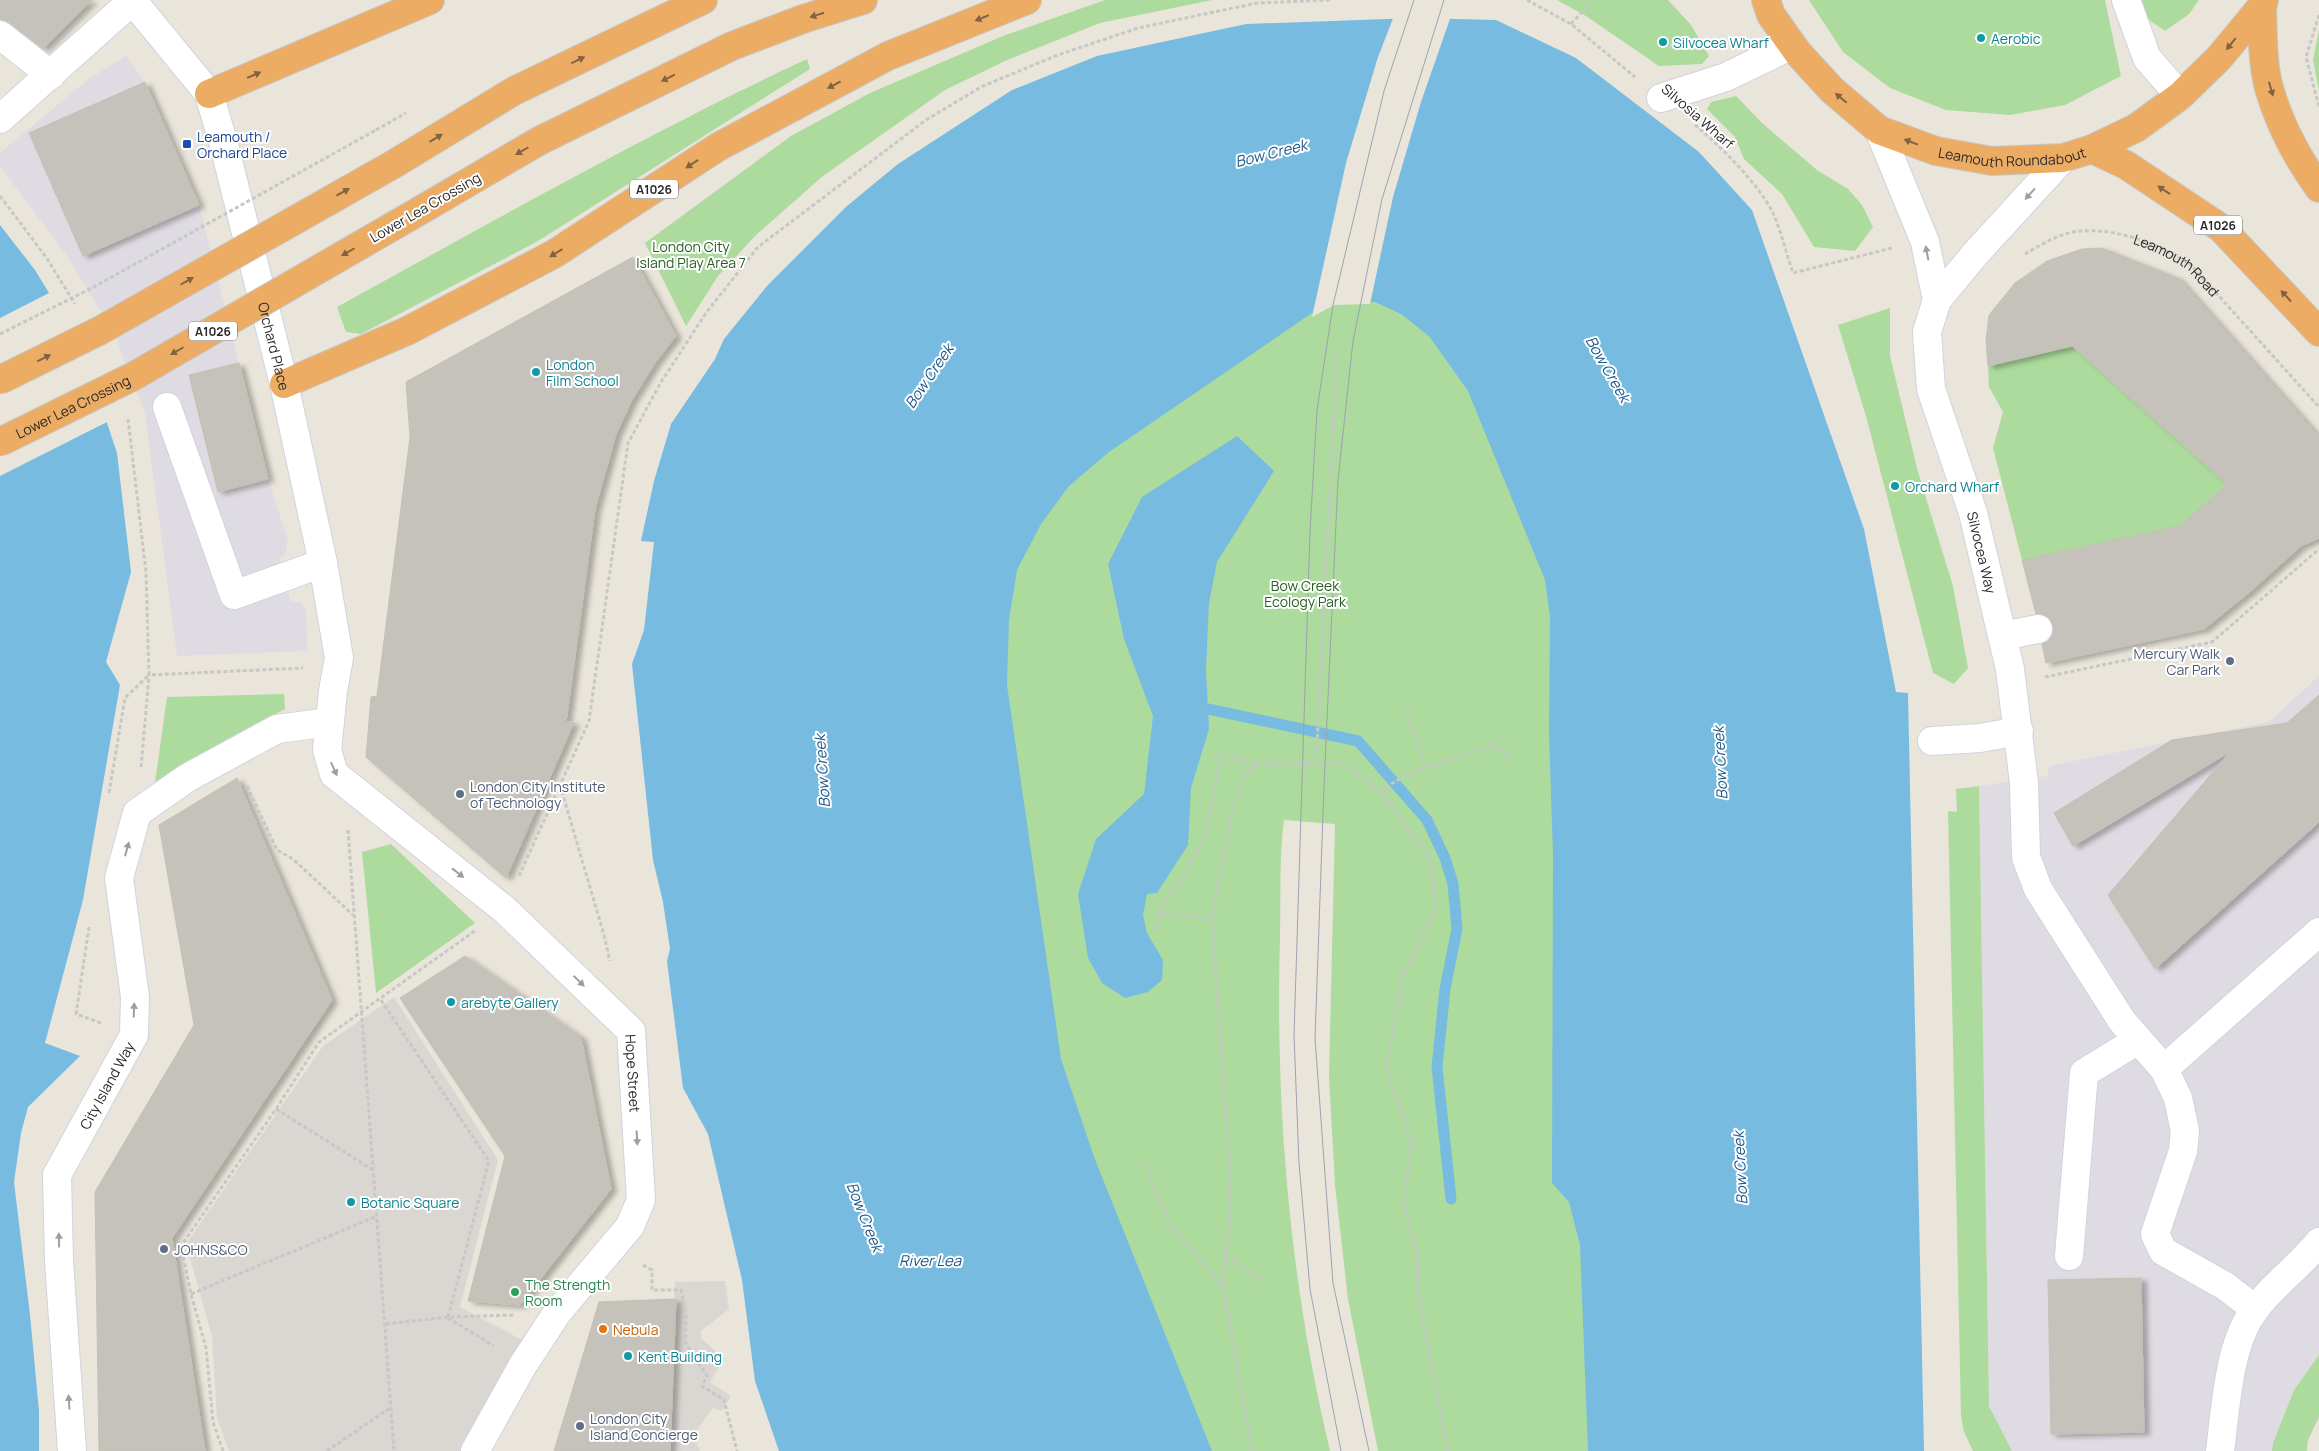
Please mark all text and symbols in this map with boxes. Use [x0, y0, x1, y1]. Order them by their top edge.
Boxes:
one-way arrow [809, 11, 824, 19]
one-way arrow [974, 14, 989, 22]
place label: Aerobic [1991, 29, 2041, 48]
marker: Aerobic [1975, 32, 1987, 44]
place label: Silvocea Wharf [1673, 33, 1769, 52]
marker: Silvocea Wharf [1657, 36, 1669, 48]
one-way arrow [2225, 37, 2236, 50]
one-way arrow [571, 56, 586, 65]
one-way arrow [247, 70, 261, 78]
one-way arrow [660, 74, 675, 82]
street label: Silvosia Wharf [1658, 79, 1738, 153]
one-way arrow [827, 81, 841, 89]
one-way arrow [2267, 82, 2275, 97]
one-way arrow [1835, 93, 1848, 104]
place label: Leamouth / Orchard Place [197, 127, 287, 162]
water label: Bow Creek [1233, 133, 1312, 172]
one-way arrow [430, 134, 443, 143]
marker: Leamouth / Orchard Place [181, 138, 193, 150]
one-way arrow [1904, 138, 1919, 145]
street label: Leamouth Roundabout [1937, 142, 2088, 171]
one-way arrow [516, 146, 529, 155]
one-way arrow [685, 159, 699, 169]
street label: Lower Lea Crossing [366, 167, 484, 247]
road number: A1026 [630, 180, 678, 198]
one-way arrow [2158, 185, 2171, 195]
one-way arrow [336, 188, 350, 196]
one-way arrow [2024, 188, 2036, 200]
road number: A1026 [2194, 216, 2242, 234]
street label: Leamouth Road [2131, 229, 2224, 300]
park label: London City Island Play Area 7 [636, 237, 746, 272]
one-way arrow [1923, 244, 1931, 260]
one-way arrow [342, 248, 355, 257]
one-way arrow [549, 248, 562, 257]
one-way arrow [179, 277, 194, 285]
one-way arrow [2280, 291, 2292, 303]
street label: Orchard Place [254, 300, 295, 392]
road number: A1026 [189, 322, 237, 341]
water label: Bow Creek [1581, 332, 1637, 408]
water label: Bow Creek [900, 338, 960, 412]
one-way arrow [171, 347, 184, 356]
one-way arrow [37, 354, 51, 362]
place label: London Film School [546, 355, 619, 390]
marker: London Film School [530, 366, 542, 378]
street label: Lower Lea Crossing [12, 370, 133, 442]
place label: Orchard Wharf [1905, 477, 1999, 496]
marker: Orchard Wharf [1889, 480, 1901, 492]
street label: Silvocea Way [1963, 509, 2001, 596]
park label: Bow Creek Ecology Park [1264, 576, 1347, 611]
place label: Mercury Walk Car Park [2133, 644, 2221, 679]
marker: Mercury Walk Car Park [2224, 655, 2236, 667]
water label: Bow Creek [1707, 723, 1732, 800]
water label: Bow Creek [809, 731, 835, 808]
one-way arrow [330, 762, 338, 777]
place label: London City Institute of Technology [470, 777, 606, 812]
marker: London City Institute of Technology [454, 788, 466, 800]
one-way arrow [123, 841, 131, 857]
one-way arrow [451, 867, 464, 878]
one-way arrow [572, 975, 584, 987]
place label: arebyte Gallery [461, 993, 559, 1012]
marker: arebyte Gallery [445, 996, 457, 1008]
one-way arrow [130, 1001, 138, 1017]
street label: Hope Street [622, 1034, 645, 1113]
street label: City Island Way [75, 1037, 138, 1132]
water label: Bow Creek [1727, 1128, 1752, 1205]
one-way arrow [634, 1130, 642, 1146]
water label: Bow Creek [842, 1179, 889, 1257]
place label: Botanic Square [361, 1193, 460, 1212]
marker: Botanic Square [345, 1196, 357, 1208]
one-way arrow [55, 1232, 63, 1248]
place label: JOHNS&CO [174, 1240, 248, 1259]
marker: JOHNS&CO [158, 1243, 170, 1255]
water label: River Lea [899, 1250, 962, 1271]
place label: The Strength Room [525, 1275, 610, 1310]
marker: The Strength Room [509, 1286, 521, 1298]
place label: Nebula [613, 1320, 658, 1339]
marker: Nebula [597, 1323, 609, 1335]
place label: Kent Building [638, 1347, 722, 1366]
marker: Kent Building [622, 1350, 634, 1362]
one-way arrow [64, 1394, 72, 1410]
place label: London City Island Concierge [590, 1409, 698, 1444]
marker: London City Island Concierge [574, 1420, 586, 1432]

